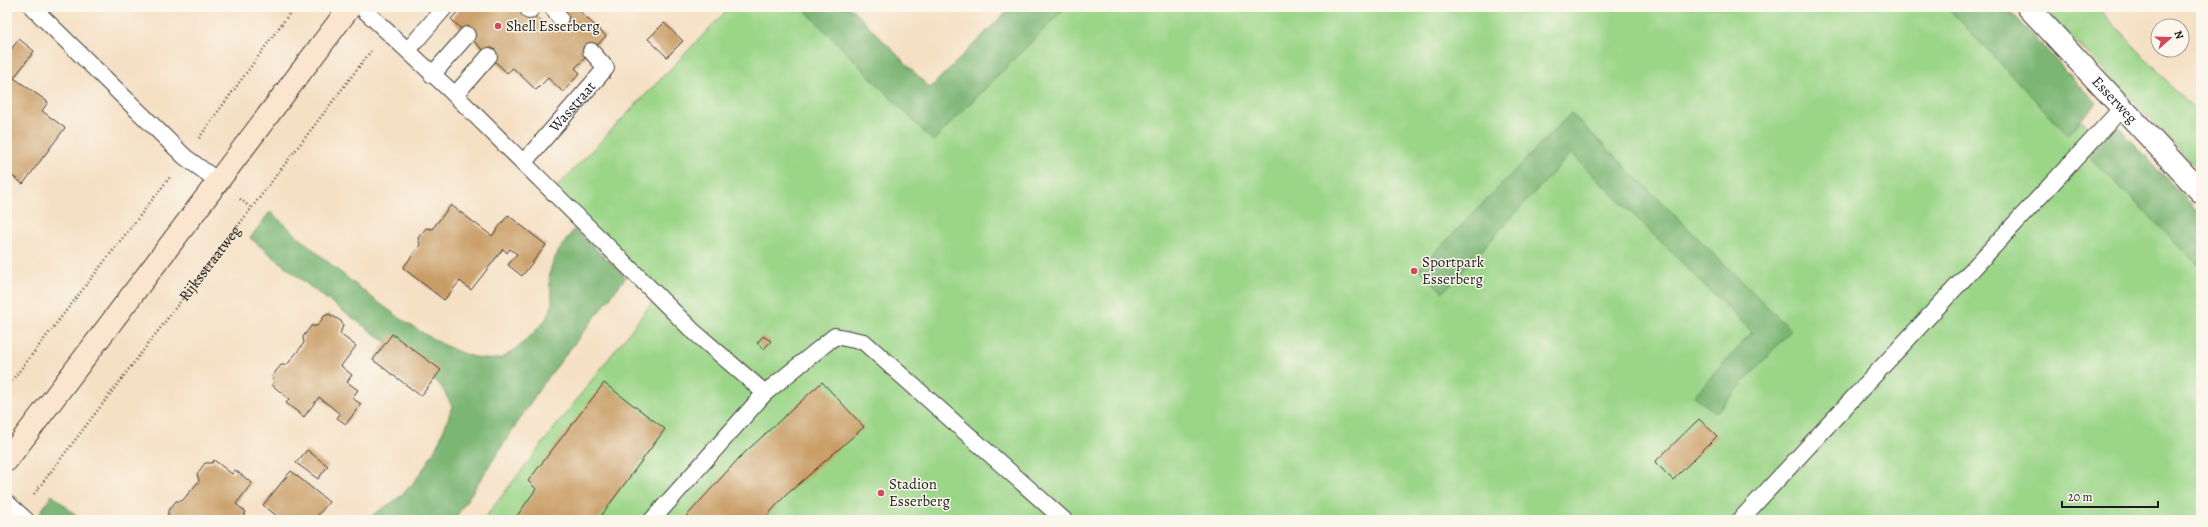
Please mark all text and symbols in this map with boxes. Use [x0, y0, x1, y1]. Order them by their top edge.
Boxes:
place label: Shell Esserberg [506, 16, 600, 36]
north arrow [2150, 18, 2190, 58]
marker: Shell Esserberg [493, 21, 503, 31]
text: N [2171, 28, 2187, 41]
street label: Esserweg [2088, 72, 2142, 128]
street label: Wasstraat [544, 77, 600, 137]
street label: Rijksstraatweg [174, 221, 245, 305]
place label: Sportpark Esserberg [1422, 252, 1485, 289]
marker: Sportpark Esserberg [1409, 266, 1419, 276]
place label: Stadion Esserberg [889, 474, 950, 511]
scale bar [2062, 483, 2158, 509]
marker: Stadion Esserberg [876, 488, 886, 498]
text: 20 m [2068, 489, 2092, 505]

